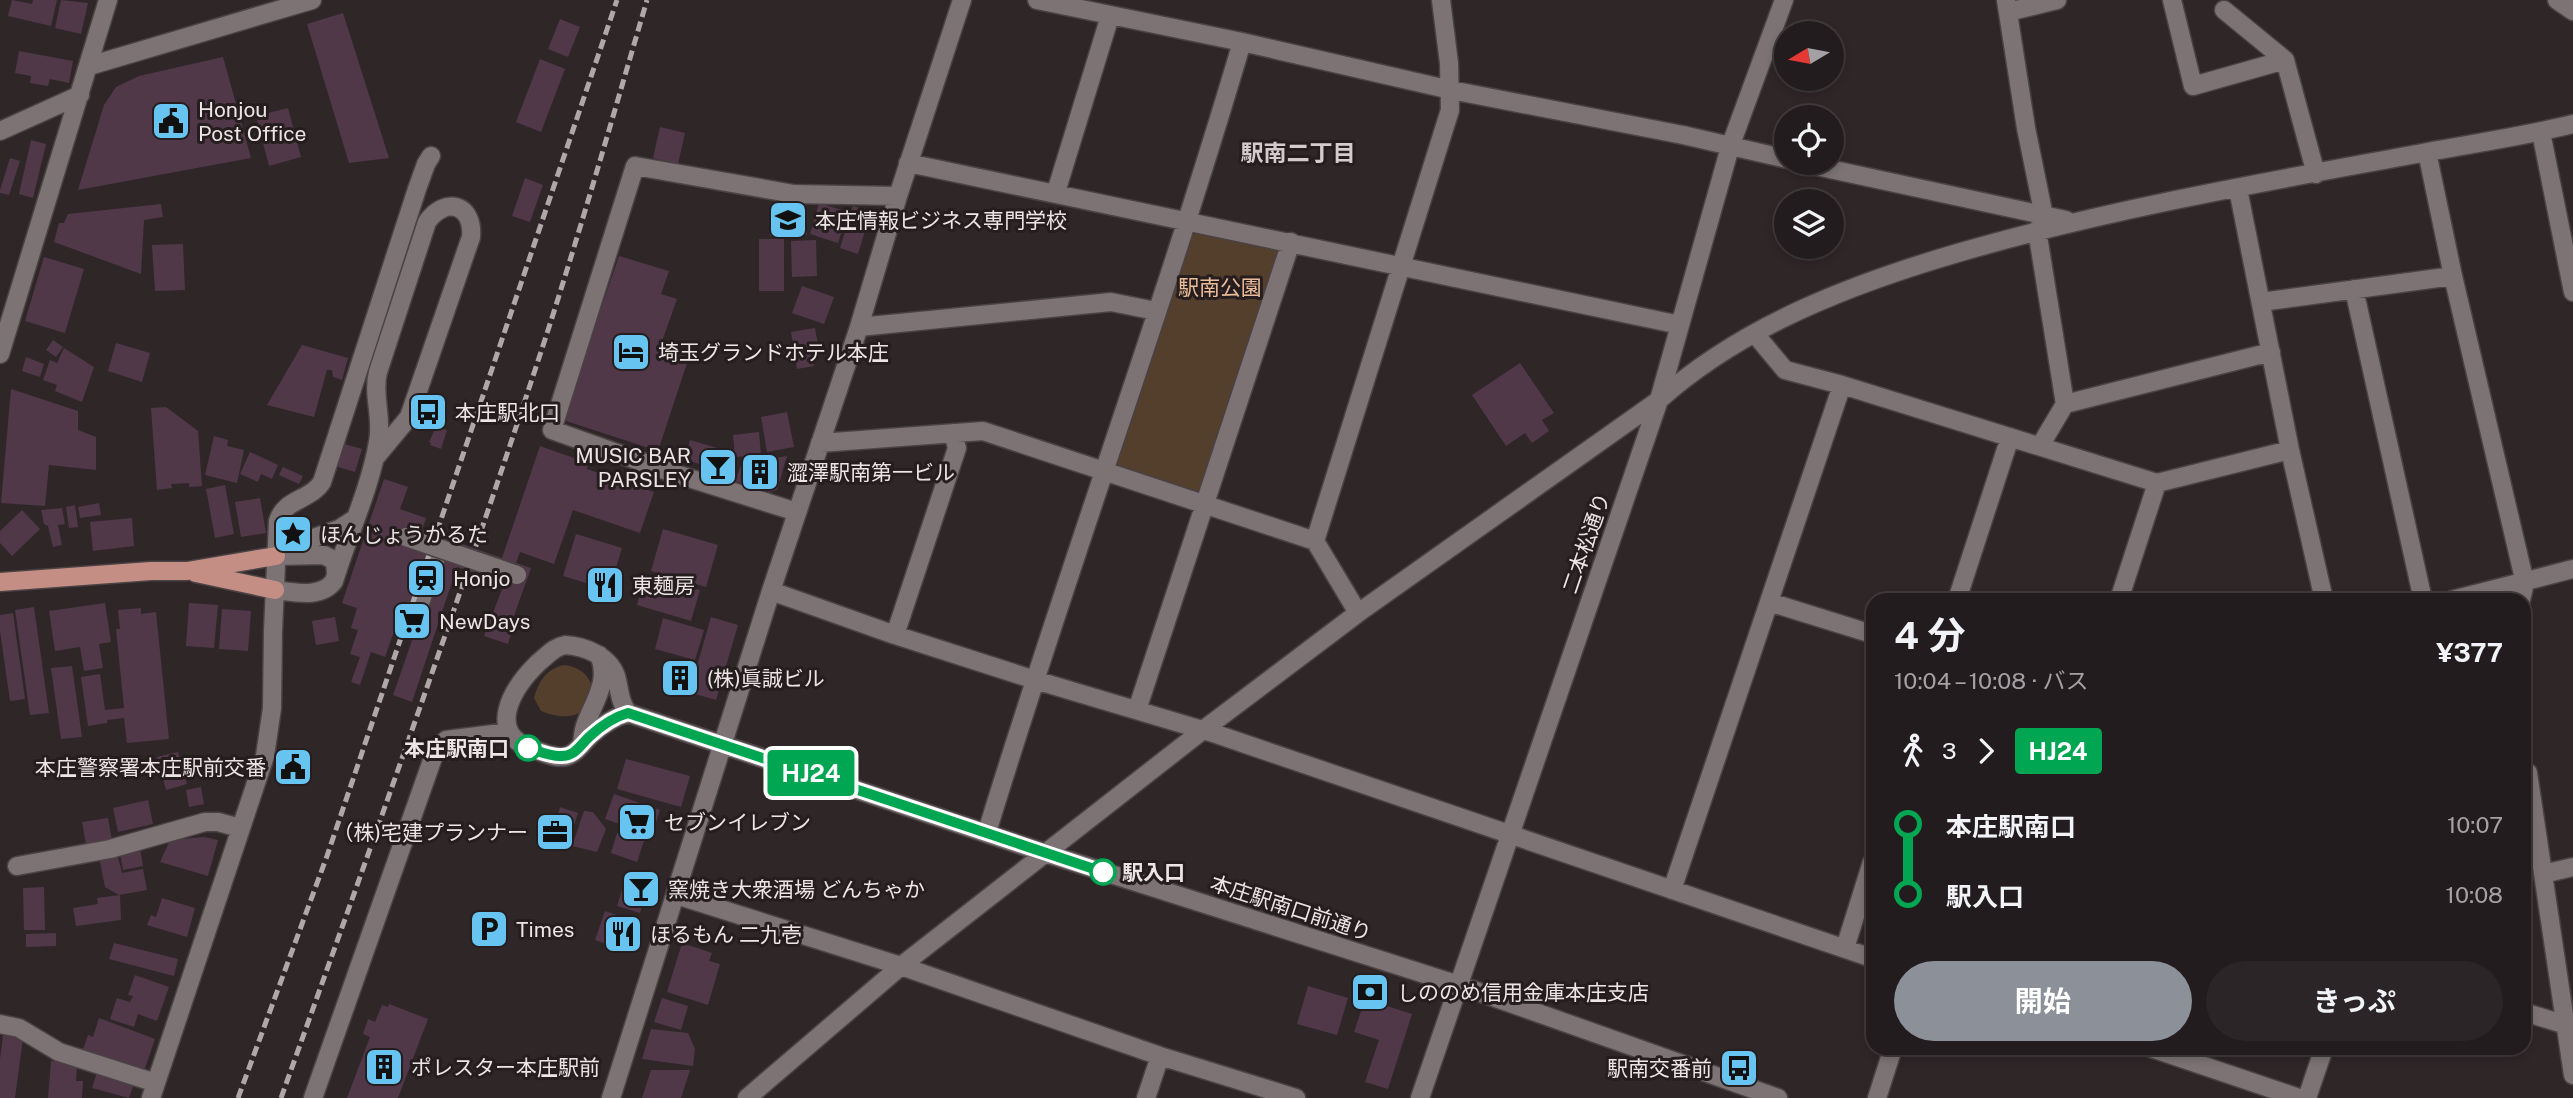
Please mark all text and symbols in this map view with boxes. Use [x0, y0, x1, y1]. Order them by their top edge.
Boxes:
north arrow [1774, 21, 1844, 91]
map controls [1774, 21, 1844, 259]
place label: Honjou Post Office [198, 97, 306, 146]
public building icon: Honjou Post Office [150, 100, 192, 142]
button: locate [1774, 105, 1844, 175]
district label: 駅南二丁目 [1241, 139, 1356, 166]
button: layers [1774, 189, 1844, 259]
school or university icon: 本庄情報ビジネス専門学校 [767, 199, 809, 241]
place label: 本庄情報ビジネス専門学校 [815, 208, 1067, 233]
park label: 駅南公園 [1178, 275, 1262, 300]
hotel icon: 埼玉グランドホテル本庄 [610, 331, 652, 373]
place label: 埼玉グランドホテル本庄 [658, 340, 889, 365]
bus stop icon: 本庄駅北口 [407, 391, 449, 433]
place label: 本庄駅北口 [455, 400, 560, 425]
place label: MUSIC BAR PARSLEY [575, 443, 691, 492]
bar icon: MUSIC BAR PARSLEY [697, 446, 739, 488]
building icon: 澀澤駅南第一ビル [739, 451, 781, 493]
place label: 澀澤駅南第一ビル [787, 460, 955, 485]
street label: 二本松通り [1557, 489, 1615, 597]
place icon: ほんじょうかるた [272, 513, 314, 555]
place label: ほんじょうかるた [320, 522, 488, 547]
station icon: Honjo [405, 557, 447, 599]
restaurant icon: 東麺房 [584, 564, 626, 606]
place label: Honjo [453, 566, 510, 591]
place label: 東麺房 [632, 573, 695, 598]
supermarket icon: NewDays [391, 600, 433, 642]
place label: NewDays [439, 609, 530, 634]
text: 4 分 [1894, 613, 1966, 658]
text: ¥377 [2436, 637, 2503, 668]
building icon: (株)眞誠ビル [659, 657, 701, 699]
place label: (株)眞誠ビル [707, 666, 825, 691]
text: 10:04 – 10:08 · バス [1894, 667, 2088, 694]
icon: walk [1894, 732, 1932, 770]
icon: forward [1967, 732, 2005, 770]
marker: 本庄駅南口 [515, 735, 541, 761]
place label: 本庄駅南口 [404, 736, 509, 761]
text: 3 [1942, 737, 1957, 764]
text: HJ24 [2029, 737, 2088, 765]
public building icon: 本庄警察署本庄駅前交番 [272, 746, 314, 788]
line badge: HJ24 [762, 750, 860, 796]
place label: 本庄警察署本庄駅前交番 [35, 755, 266, 780]
text: HJ24 [781, 759, 841, 787]
supermarket icon: セブンイレブン [616, 801, 658, 843]
place label: セブンイレブン [664, 810, 811, 835]
office icon: （株)宅建プランナー [534, 811, 576, 853]
text: 本庄駅南口 [1946, 811, 2076, 842]
text: 10:07 [2447, 811, 2503, 838]
place label: （株)宅建プランナー [333, 820, 528, 845]
marker: 駅入口 [1090, 859, 1116, 885]
place label: 駅入口 [1122, 860, 1185, 885]
bar icon: 窯焼き大衆酒場 どんちゃか [620, 868, 662, 910]
street label: 本庄駅南口前通り [1207, 870, 1375, 946]
place label: 窯焼き大衆酒場 どんちゃか [668, 877, 925, 902]
text: 駅入口 [1946, 881, 2024, 912]
text: 10:08 [2446, 881, 2503, 908]
parking icon: Times [468, 908, 510, 950]
restaurant icon: ほるもん 二九壱 [602, 913, 644, 955]
place label: Times [516, 917, 574, 942]
place label: ほるもん 二九壱 [650, 922, 802, 947]
button: 開始 [1894, 961, 2192, 1041]
button: きっぷ [2206, 961, 2503, 1041]
bank icon: しののめ信用金庫本庄支店 [1349, 971, 1391, 1013]
place label: しののめ信用金庫本庄支店 [1397, 980, 1649, 1005]
building icon: ポレスター本庄駅前 [363, 1046, 405, 1088]
bus stop icon: 駅南交番前 [1718, 1047, 1760, 1089]
place label: ポレスター本庄駅前 [411, 1055, 600, 1080]
place label: 駅南交番前 [1607, 1056, 1712, 1081]

